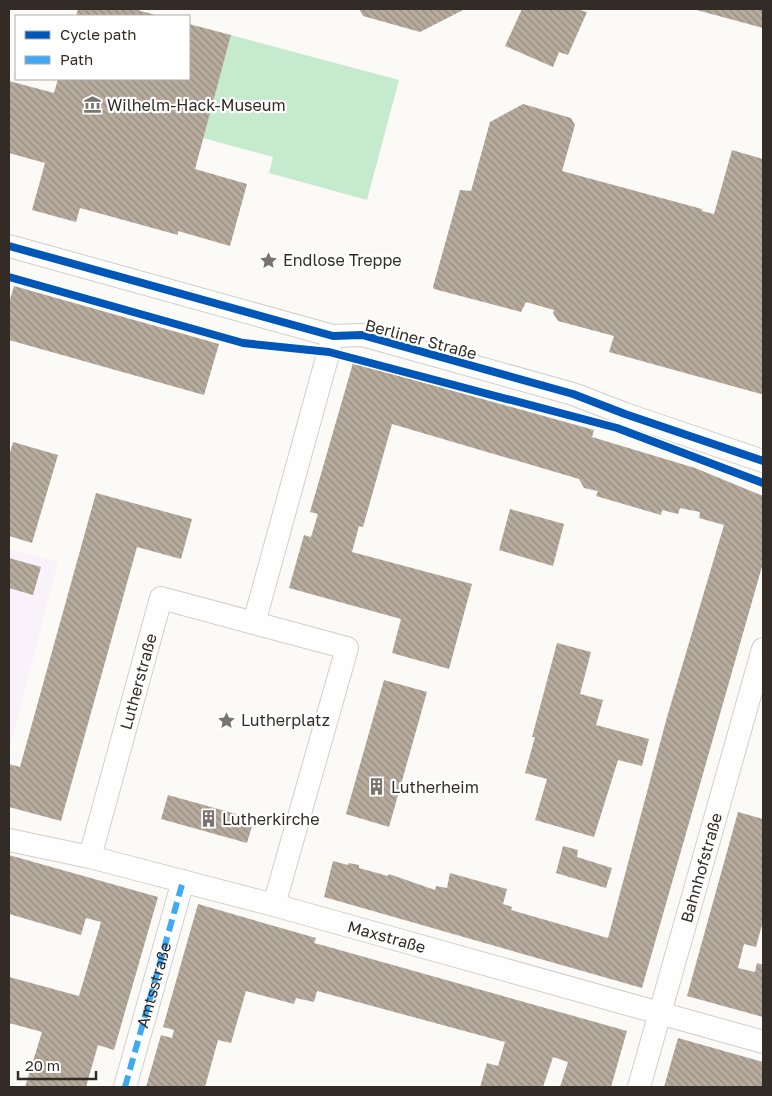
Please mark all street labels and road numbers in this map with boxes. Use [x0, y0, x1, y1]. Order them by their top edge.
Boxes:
street label: Berliner Straße [363, 314, 479, 364]
street label: Lutherstraße [115, 631, 161, 732]
street label: Bahnhofstraße [676, 810, 726, 925]
street label: Maxstraße [345, 916, 428, 957]
street label: Amtsstraße [132, 940, 175, 1030]

